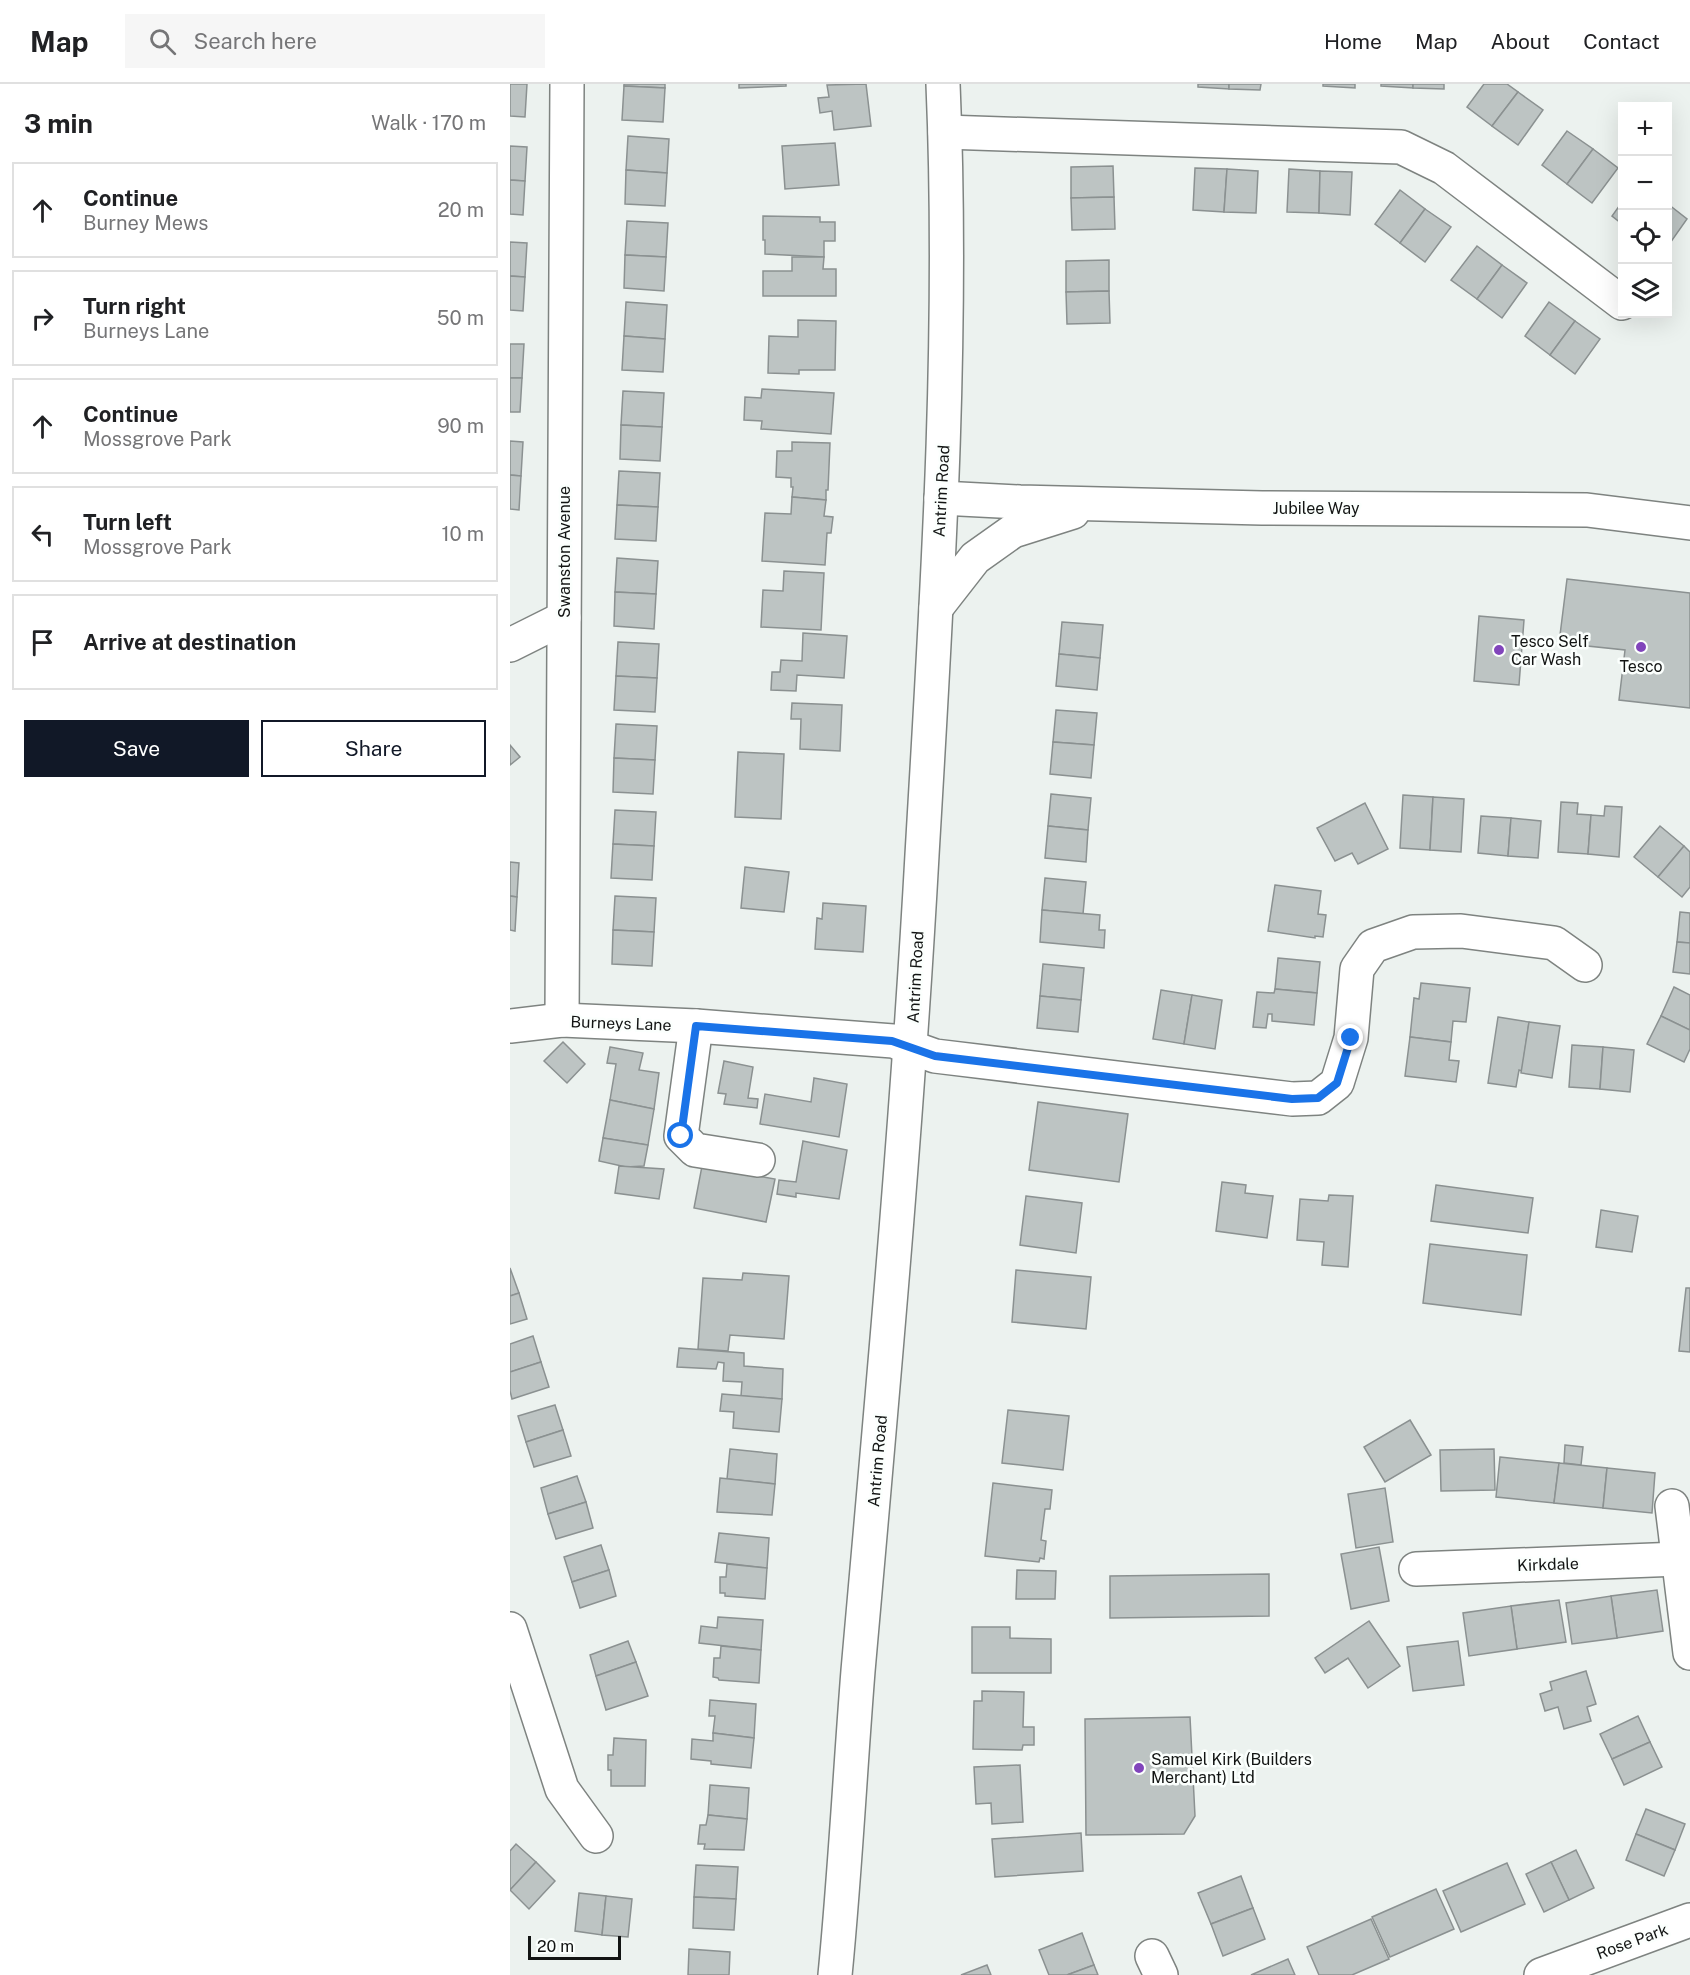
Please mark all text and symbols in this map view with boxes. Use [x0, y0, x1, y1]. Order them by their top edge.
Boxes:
search box [125, 14, 545, 68]
text: Map [30, 25, 89, 58]
icon: search [146, 25, 179, 58]
text: Search here [194, 28, 317, 54]
text: Home [1324, 29, 1382, 54]
text: Map [1415, 29, 1458, 54]
text: About [1491, 29, 1550, 54]
text: Contact [1583, 29, 1660, 54]
map controls [1618, 102, 1672, 318]
button: + [1618, 102, 1672, 156]
text: 3 min [24, 108, 93, 139]
text: Walk · 170 m [371, 111, 486, 135]
button: − [1618, 156, 1672, 210]
text: Continue [83, 185, 178, 211]
icon: ahead [26, 194, 59, 227]
text: 20 m [438, 198, 484, 222]
button: locate [1618, 210, 1672, 264]
text: Burney Mews [83, 211, 208, 235]
button: layers [1618, 264, 1672, 318]
text: Turn right [83, 293, 186, 319]
icon: right [26, 302, 59, 335]
text: 50 m [437, 306, 484, 330]
text: Burneys Lane [83, 319, 209, 343]
text: Continue [83, 401, 178, 427]
icon: ahead [26, 410, 59, 443]
text: 90 m [437, 414, 484, 438]
text: Mossgrove Park [83, 427, 232, 451]
street label: Antrim Road [930, 444, 953, 538]
street label: Swanston Avenue [555, 486, 574, 618]
street label: Jubilee Way [1273, 499, 1360, 518]
text: Turn left [83, 509, 172, 535]
icon: left [26, 518, 59, 551]
text: 10 m [441, 522, 484, 546]
text: Mossgrove Park [83, 535, 232, 559]
icon: arrive [26, 626, 59, 659]
text: Arrive at destination [83, 629, 296, 655]
place label: Tesco Self Car Wash [1511, 632, 1589, 669]
marker: Tesco [1634, 640, 1648, 654]
marker: Tesco Self Car Wash [1492, 643, 1506, 657]
place label: Tesco [1619, 657, 1663, 676]
button: Save [24, 720, 249, 777]
button: Share [261, 720, 486, 777]
street label: Antrim Road [904, 930, 927, 1024]
street label: Burneys Lane [570, 1012, 672, 1035]
route end [1337, 1024, 1363, 1050]
route start [667, 1122, 693, 1148]
street label: Antrim Road [864, 1414, 891, 1508]
street label: Kirkdale [1517, 1554, 1579, 1575]
place label: Samuel Kirk (Builders Merchant) Ltd [1151, 1750, 1312, 1787]
marker: Samuel Kirk (Builders Merchant) Ltd [1132, 1761, 1146, 1775]
street label: Rose Park [1594, 1920, 1670, 1963]
scale bar [528, 1933, 621, 1960]
text: 20 m [537, 1937, 574, 1956]

